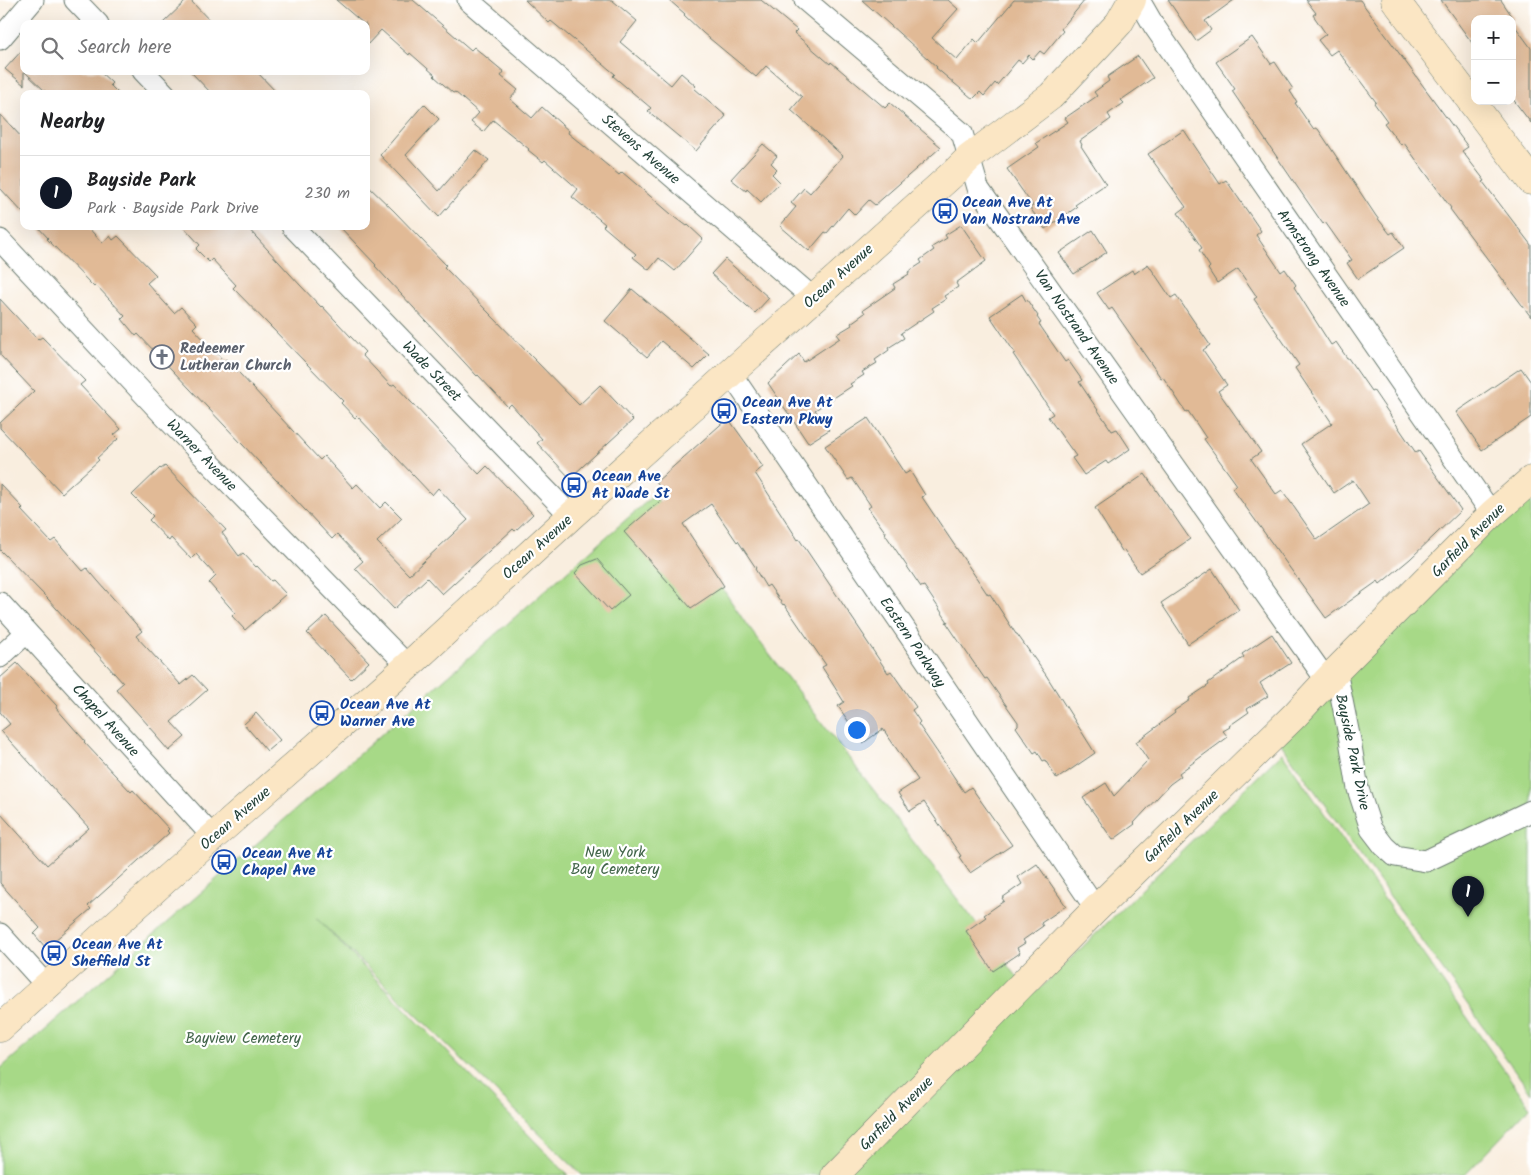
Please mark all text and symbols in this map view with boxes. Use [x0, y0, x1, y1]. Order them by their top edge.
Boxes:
map controls [1471, 15, 1516, 105]
button: + [1471, 15, 1516, 60]
search box [20, 20, 370, 75]
text: Search here [78, 33, 172, 63]
icon: search [38, 34, 66, 62]
button: − [1471, 60, 1516, 105]
text: Nearby [40, 106, 105, 139]
street label: Stevens Avenue [595, 108, 685, 191]
text: Bayside Park [87, 166, 195, 196]
text: 1 [54, 181, 58, 206]
text: 230 m [304, 181, 350, 206]
place label: Ocean Ave At Van Nostrand Ave [962, 191, 1081, 232]
text: Park · Bayside Park Drive [87, 196, 259, 221]
bus stop icon: Ocean Ave At Van Nostrand Ave [932, 198, 958, 224]
street label: Armstrong Avenue [1270, 204, 1356, 313]
street label: Ocean Avenue [798, 238, 880, 315]
street label: Van Nostrand Avenue [1027, 265, 1125, 390]
street label: Wade Street [396, 336, 467, 408]
place label: Redeemer Lutheran Church [180, 337, 291, 378]
church icon: Redeemer Lutheran Church [149, 344, 175, 370]
place label: Ocean Ave At Eastern Pkwy [742, 391, 833, 432]
bus stop icon: Ocean Ave At Eastern Pkwy [711, 398, 737, 424]
street label: Warner Avenue [160, 414, 243, 498]
place label: Ocean Ave At Wade St [592, 465, 670, 506]
bus stop icon: Ocean Ave At Wade St [561, 472, 587, 498]
street label: Garfield Avenue [1426, 498, 1512, 584]
street label: Ocean Avenue [497, 509, 579, 586]
street label: Eastern Parkway [873, 592, 952, 694]
street label: Chapel Avenue [66, 679, 145, 763]
street label: Bayside Park Drive [1328, 692, 1376, 813]
place label: Ocean Ave At Warner Ave [340, 693, 431, 734]
bus stop icon: Ocean Ave At Warner Ave [309, 700, 335, 726]
your location [844, 717, 870, 743]
street label: Ocean Avenue [195, 781, 277, 857]
street label: Garfield Avenue [1138, 784, 1225, 869]
park label: New York Bay Cemetery [571, 841, 660, 882]
place label: Ocean Ave At Chapel Ave [242, 842, 333, 883]
bus stop icon: Ocean Ave At Chapel Ave [211, 849, 237, 875]
pin: 1 [1452, 876, 1484, 917]
place label: Ocean Ave At Sheffield St [72, 933, 163, 974]
bus stop icon: Ocean Ave At Sheffield St [41, 940, 67, 966]
park label: Bayview Cemetery [185, 1027, 302, 1051]
street label: Garfield Avenue [854, 1071, 940, 1157]

